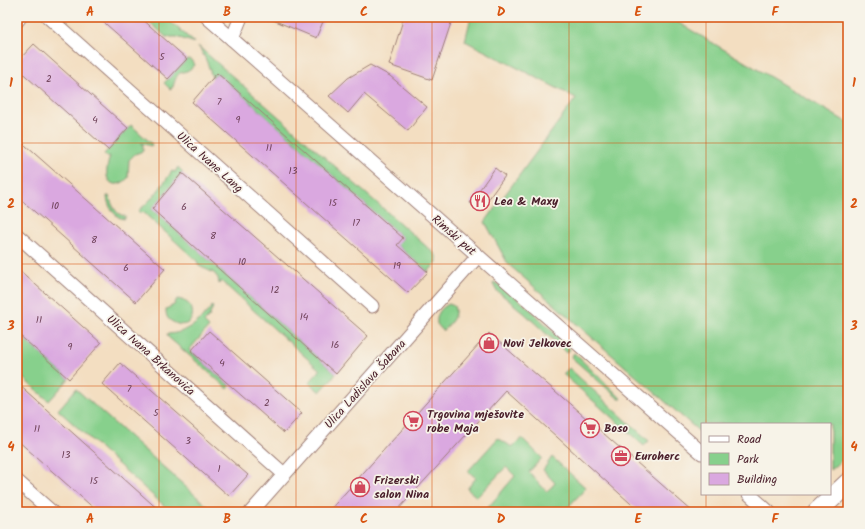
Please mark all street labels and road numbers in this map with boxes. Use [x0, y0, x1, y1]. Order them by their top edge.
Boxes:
street label: Ulica Ivane Lang [172, 127, 247, 198]
street label: Rimski put [427, 210, 481, 260]
street label: Ulica Ivana Brkanovića [102, 310, 200, 401]
street label: Ulica Ladislava Šabana [320, 335, 411, 433]

